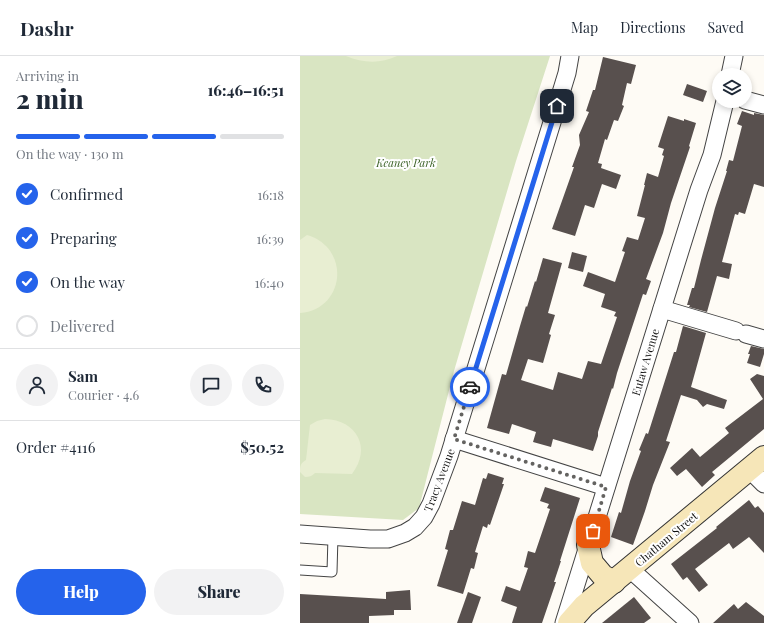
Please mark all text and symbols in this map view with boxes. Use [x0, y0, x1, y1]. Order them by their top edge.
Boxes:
text: Dashr [20, 15, 74, 41]
text: Map [571, 18, 598, 37]
text: Directions [620, 18, 686, 37]
text: Saved [708, 18, 744, 37]
text: Arriving in [16, 67, 79, 84]
map controls [712, 68, 752, 108]
button: layers [712, 68, 752, 108]
text: 16:46–16:51 [207, 80, 284, 100]
text: 2 min [16, 81, 84, 116]
pin [540, 89, 574, 123]
icon: home [546, 95, 568, 117]
text: On the way · 130 m [16, 145, 124, 162]
park label: Keaney Park [375, 155, 436, 170]
icon: check [16, 183, 38, 205]
text: Confirmed [50, 184, 123, 204]
text: 16:18 [257, 186, 284, 203]
icon: check [16, 227, 38, 249]
text: Preparing [50, 228, 117, 248]
text: 16:39 [257, 230, 284, 247]
icon: check [16, 271, 38, 293]
text: On the way [50, 272, 125, 292]
text: 16:40 [255, 274, 284, 291]
text: Delivered [50, 316, 115, 336]
street label: Eutaw Avenue [628, 326, 662, 397]
button: person [16, 364, 58, 406]
button: chat [190, 364, 232, 406]
button: phone [242, 364, 284, 406]
text: Sam [68, 366, 98, 386]
courier [450, 367, 490, 407]
icon: car [459, 376, 481, 398]
text: Courier · 4.6 [68, 386, 139, 403]
text: Order #4116 [16, 437, 95, 457]
text: $50.52 [240, 437, 284, 457]
street label: Tracy Avenue [420, 446, 458, 514]
street label: Chatham Street [632, 508, 701, 570]
pin [576, 514, 610, 548]
icon: bag [582, 520, 604, 542]
button: Help [16, 569, 146, 615]
button: Share [154, 569, 284, 615]

